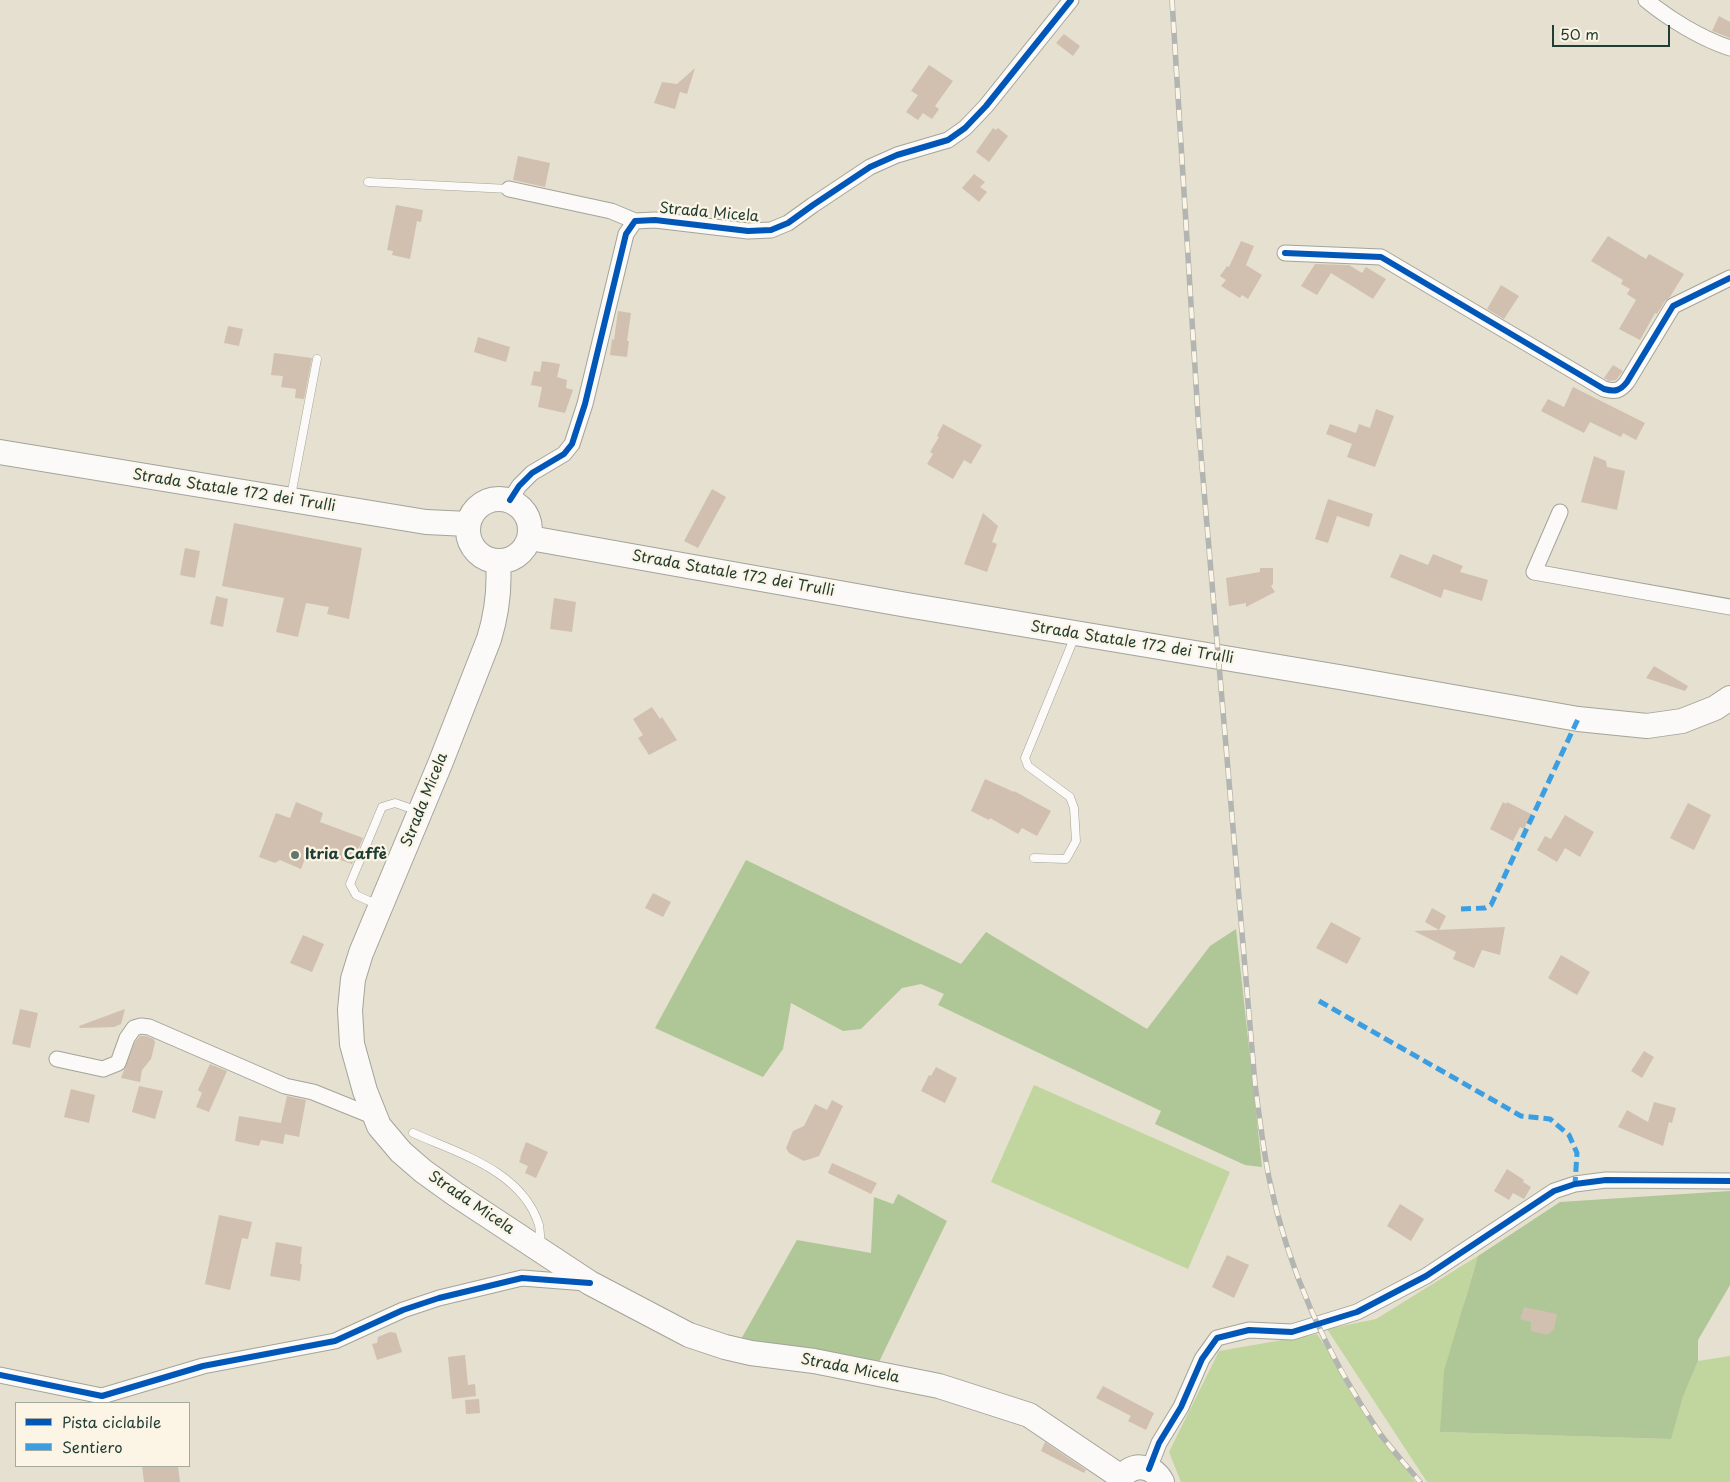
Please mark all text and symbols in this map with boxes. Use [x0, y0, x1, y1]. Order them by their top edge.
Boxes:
scale bar [1555, 15, 1672, 47]
text: 50 m [1560, 22, 1599, 45]
street label: Strada Micela [658, 200, 760, 226]
street label: Strada Statale 172 dei Trulli [131, 466, 337, 516]
street label: Strada Statale 172 dei Trulli [630, 547, 836, 601]
street label: Strada Statale 172 dei Trulli [1029, 618, 1235, 668]
street label: Strada Micela [398, 750, 452, 850]
place label: Itria Caffè [305, 846, 387, 864]
marker: Itria Caffè [289, 849, 301, 861]
street label: Strada Micela [424, 1168, 518, 1238]
street label: Strada Micela [799, 1351, 901, 1387]
legend [15, 1402, 190, 1467]
text: Pista ciclabile [62, 1410, 161, 1433]
text: Sentiero [62, 1435, 123, 1458]

